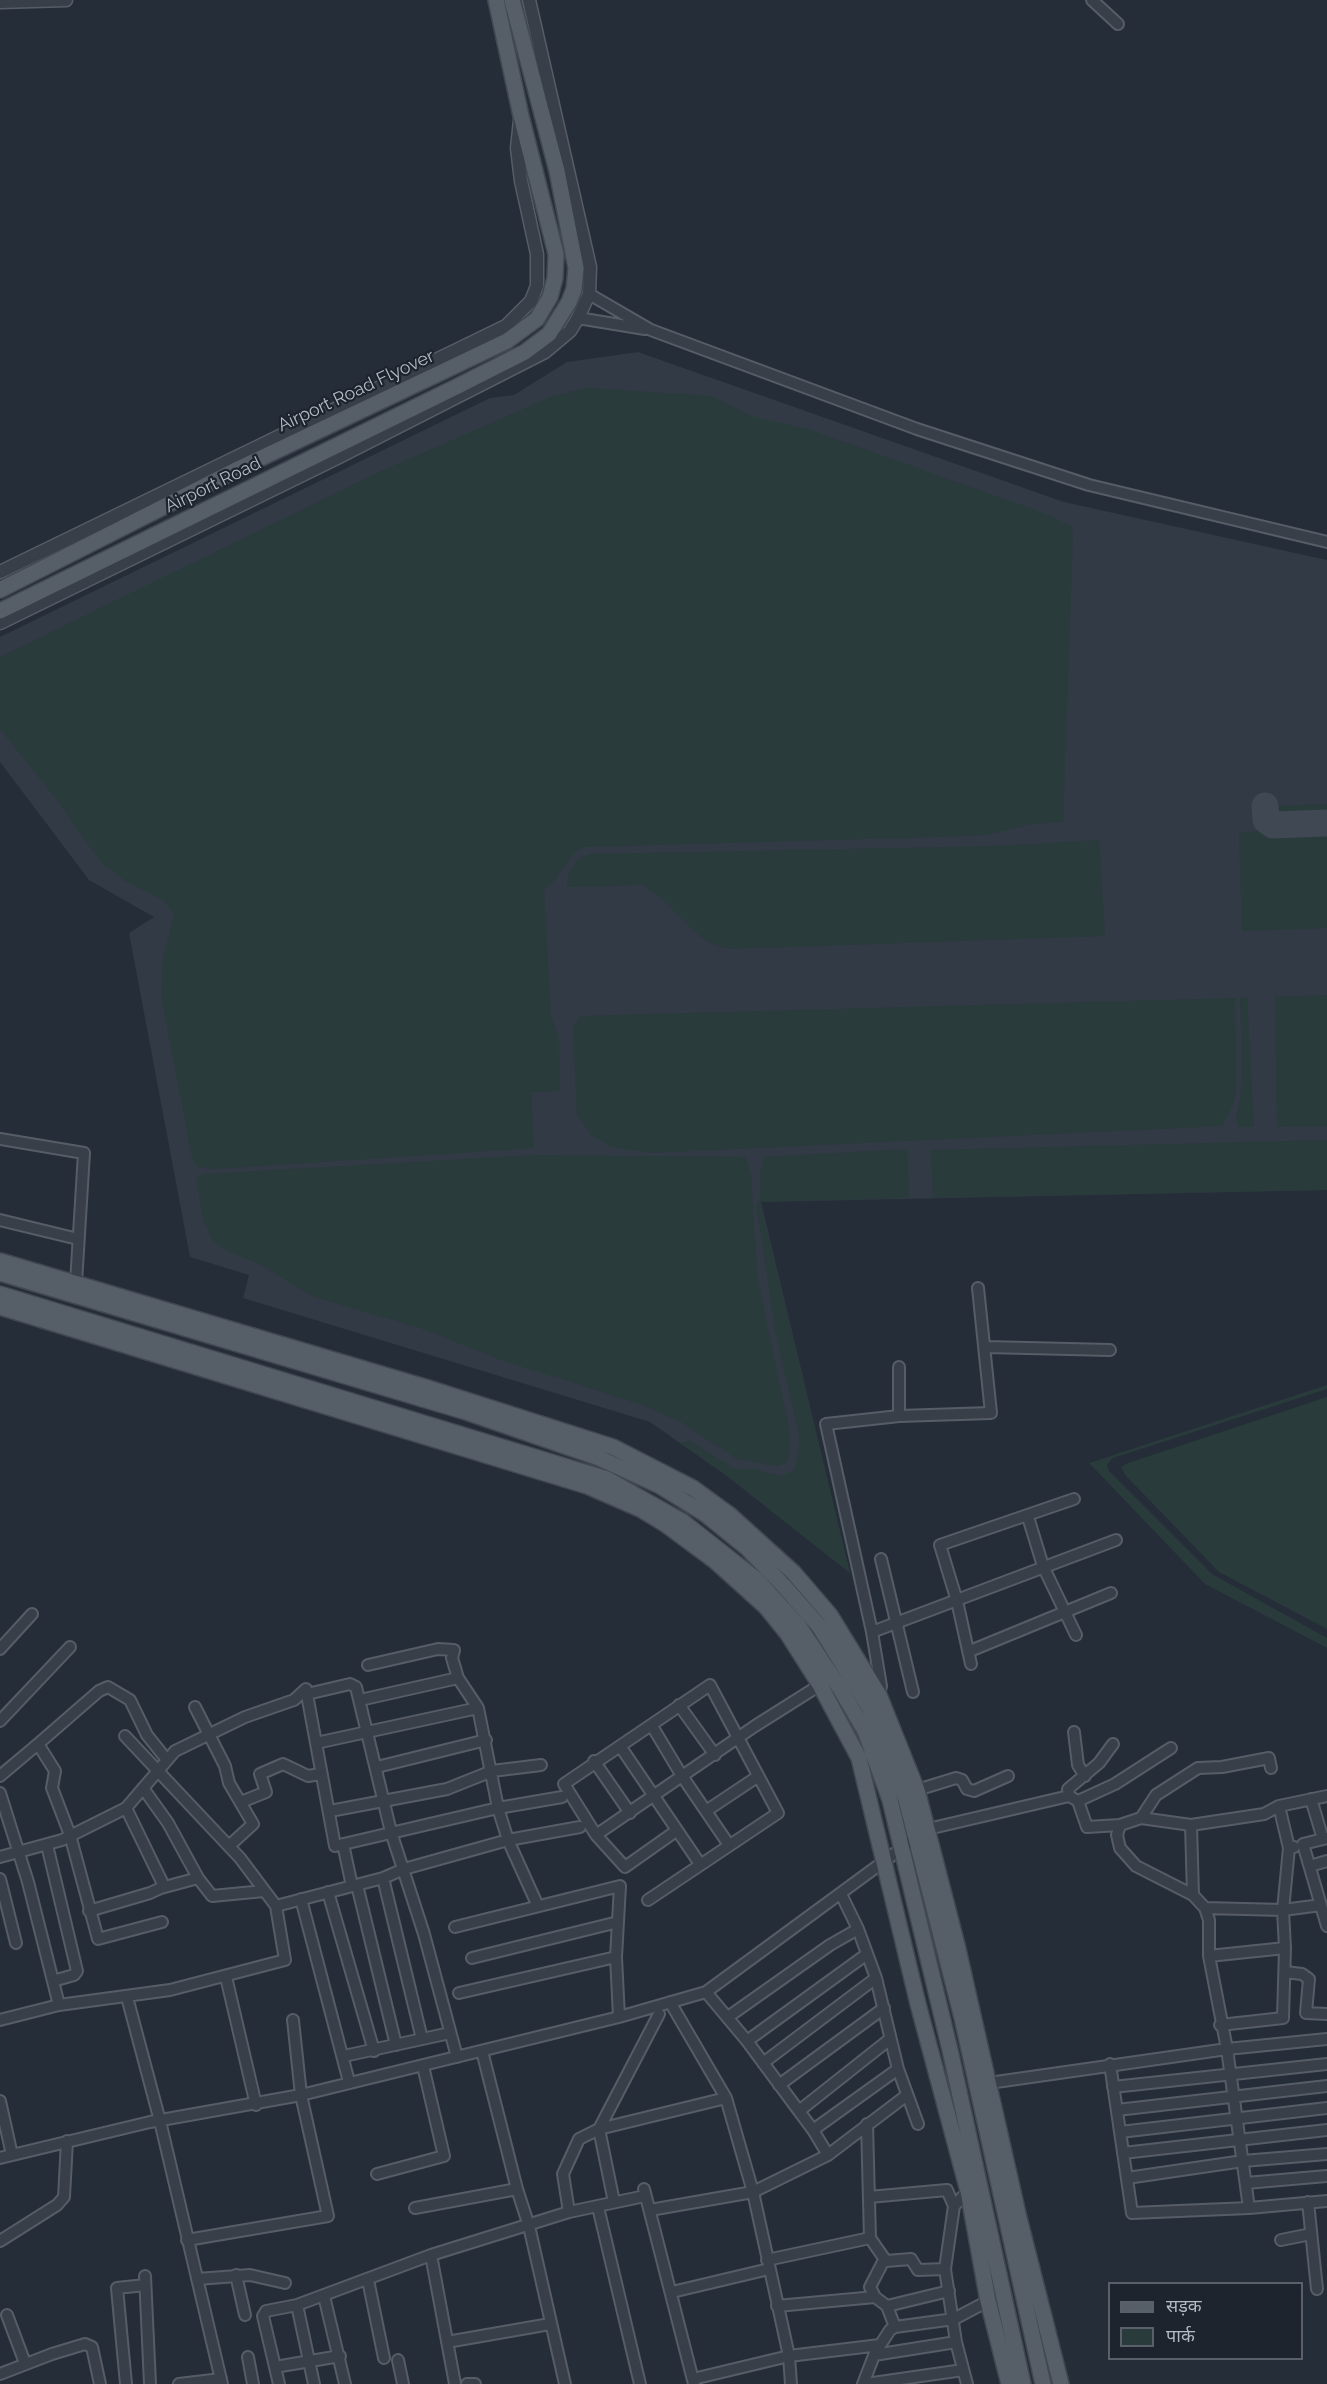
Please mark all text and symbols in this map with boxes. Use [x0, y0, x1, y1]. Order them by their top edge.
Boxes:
street label: Airport Road Flyover [274, 345, 438, 437]
street label: Airport Road [161, 452, 265, 518]
legend [1108, 2282, 1303, 2360]
text: सड़क [1166, 2295, 1202, 2316]
text: पार्क [1166, 2325, 1195, 2346]

